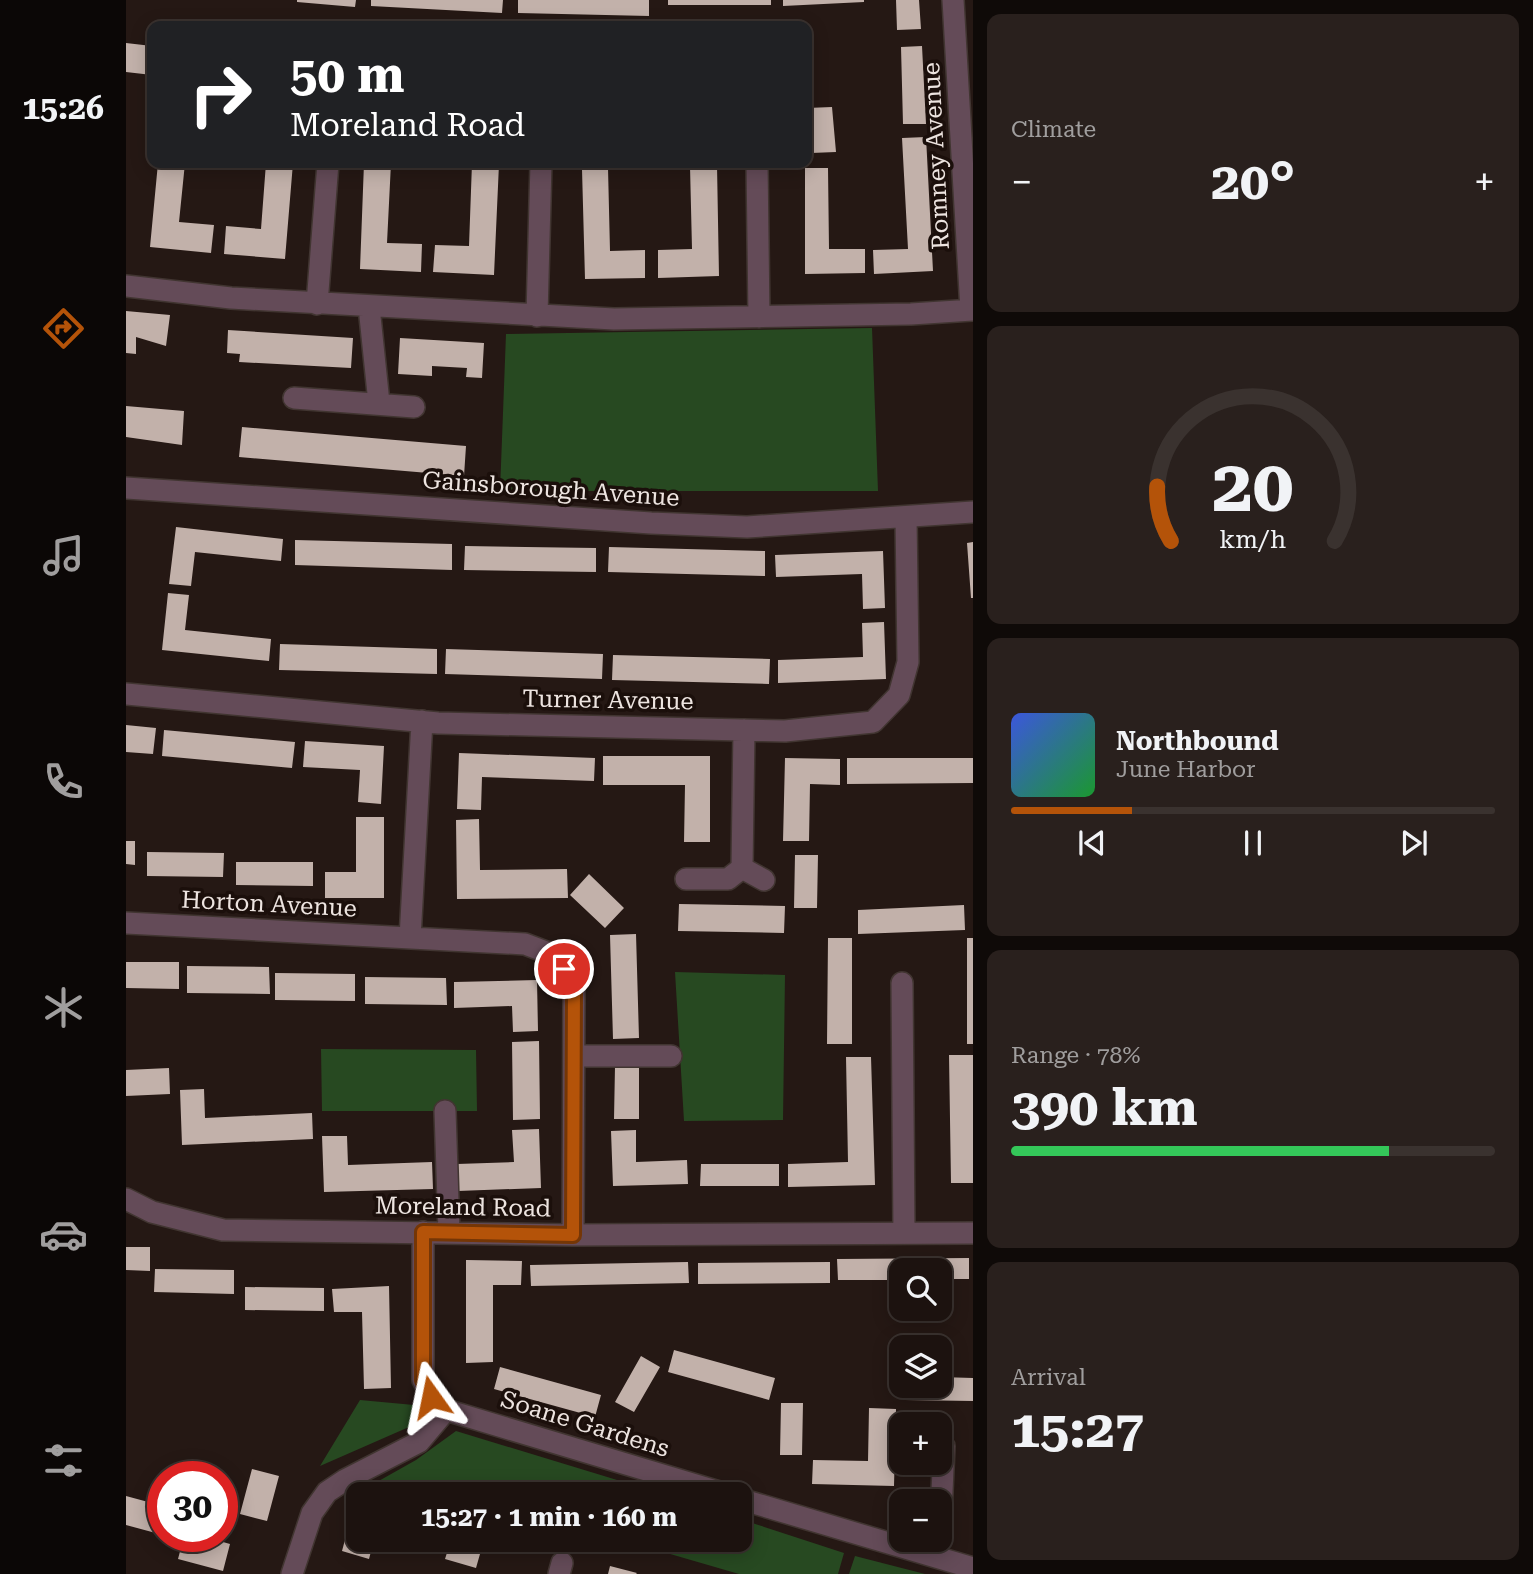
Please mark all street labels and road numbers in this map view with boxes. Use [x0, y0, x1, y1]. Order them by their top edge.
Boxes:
street label: Romney Avenue [917, 62, 955, 250]
street label: Gainsborough Avenue [422, 466, 680, 512]
street label: Turner Avenue [522, 685, 694, 715]
street label: Horton Avenue [181, 885, 357, 923]
street label: Moreland Road [375, 1191, 551, 1223]
street label: Soane Gardens [497, 1385, 673, 1463]

